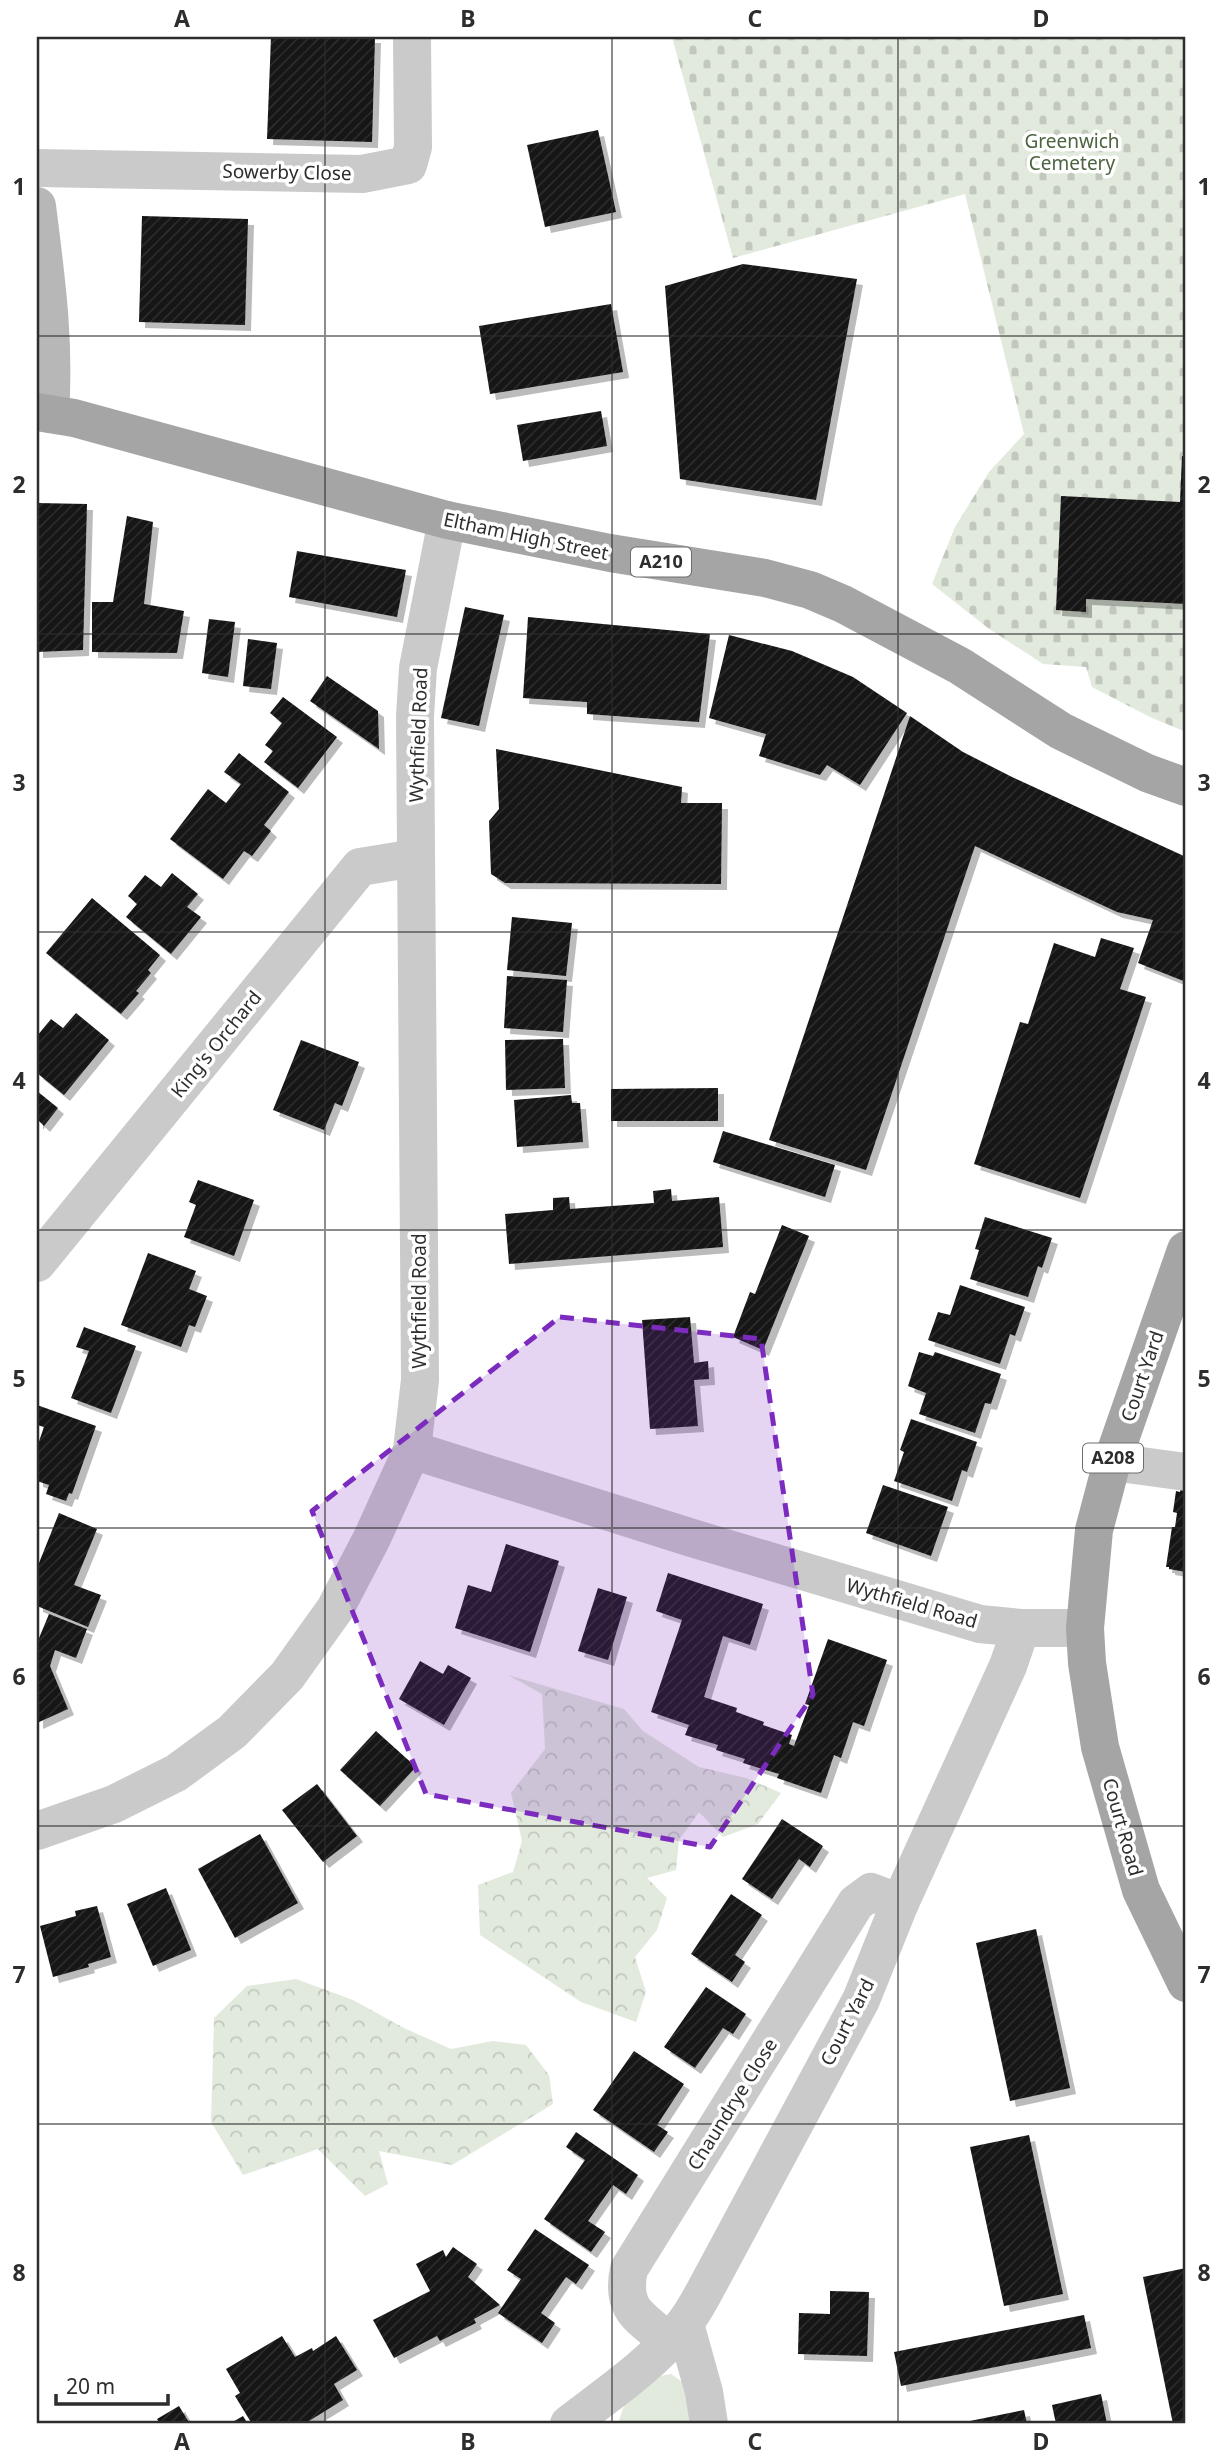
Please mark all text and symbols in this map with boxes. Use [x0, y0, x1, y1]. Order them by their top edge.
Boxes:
text: A [174, 2, 190, 34]
text: B [460, 2, 476, 34]
text: C [748, 2, 763, 34]
text: D [1033, 2, 1049, 34]
park label: Greenwich Cemetery [1024, 128, 1120, 176]
street label: Sowerby Close [222, 158, 352, 186]
text: 1 [12, 170, 26, 202]
text: 1 [1197, 170, 1211, 202]
text: 2 [12, 468, 26, 500]
text: 2 [1197, 468, 1211, 500]
street label: Eltham High Street [441, 506, 611, 566]
road number: A210 [631, 548, 691, 576]
street label: Wythfield Road [403, 667, 433, 803]
text: 3 [12, 766, 26, 798]
text: 3 [1197, 766, 1211, 798]
street label: King's Orchard [165, 985, 267, 1103]
text: 4 [12, 1064, 26, 1096]
text: 4 [1197, 1064, 1211, 1096]
street label: Wythfield Road [406, 1233, 432, 1369]
street label: Court Yard [1114, 1327, 1170, 1425]
text: 5 [12, 1362, 26, 1394]
text: 5 [1197, 1362, 1211, 1394]
road number: A208 [1083, 1443, 1143, 1472]
street label: Wythfield Road [843, 1572, 981, 1634]
text: 6 [12, 1660, 26, 1692]
text: 6 [1197, 1660, 1211, 1692]
street label: Court Road [1097, 1775, 1149, 1879]
text: 7 [12, 1958, 26, 1990]
text: 7 [1197, 1958, 1211, 1990]
street label: Court Yard [814, 1974, 880, 2070]
street label: Chaundrye Close [681, 2033, 783, 2175]
text: 8 [12, 2256, 26, 2288]
text: 8 [1197, 2256, 1211, 2288]
scale bar [56, 2363, 168, 2407]
text: 20 m [66, 2372, 115, 2400]
text: A [174, 2425, 190, 2457]
text: B [460, 2425, 476, 2457]
text: C [748, 2425, 763, 2457]
text: D [1033, 2425, 1049, 2457]

